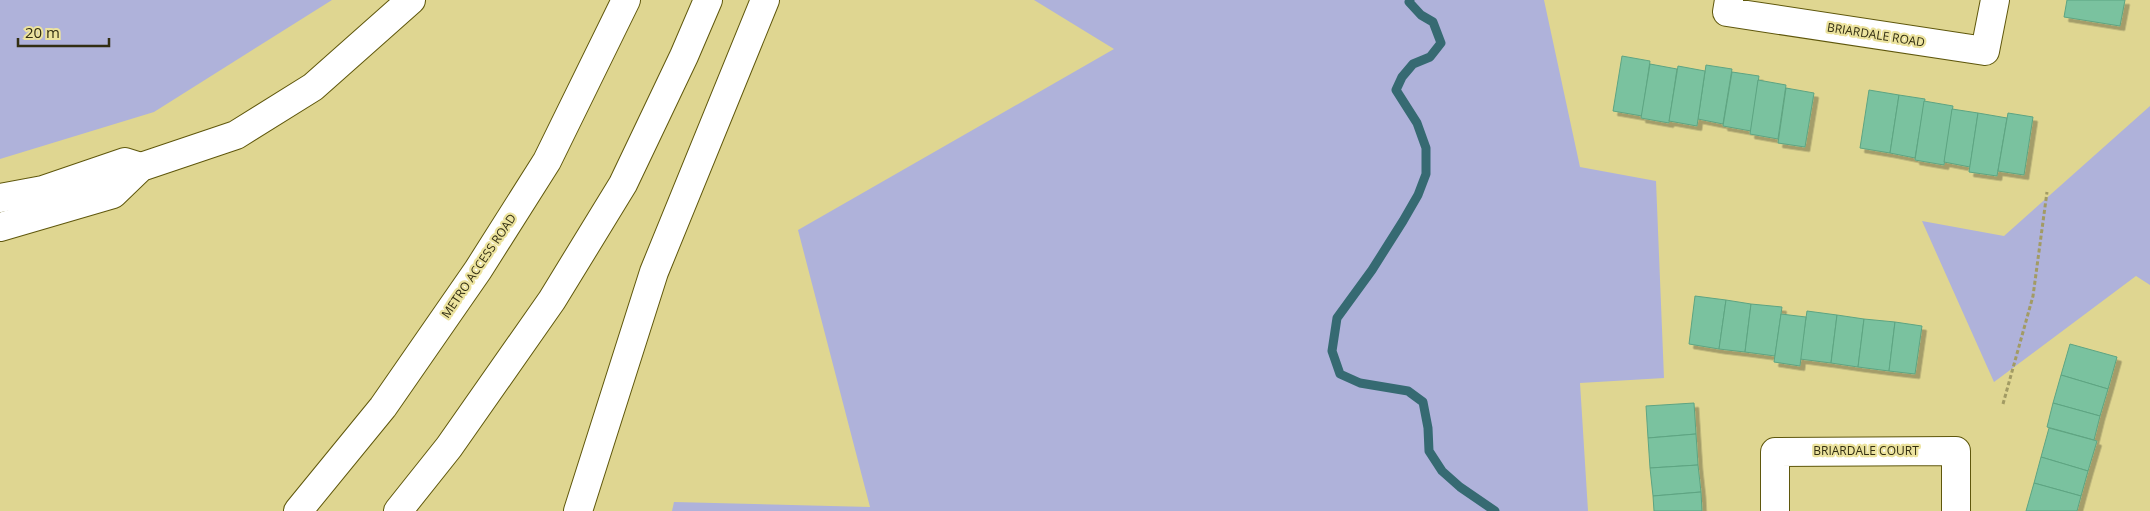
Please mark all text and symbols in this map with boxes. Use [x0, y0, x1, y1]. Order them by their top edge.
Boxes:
scale bar [18, 15, 109, 47]
street label: BRIARDALE ROAD [1826, 18, 1926, 51]
text: 20 m [25, 22, 60, 42]
street label: METRO ACCESS ROAD [437, 210, 520, 321]
street label: BRIARDALE COURT [1813, 442, 1919, 459]

